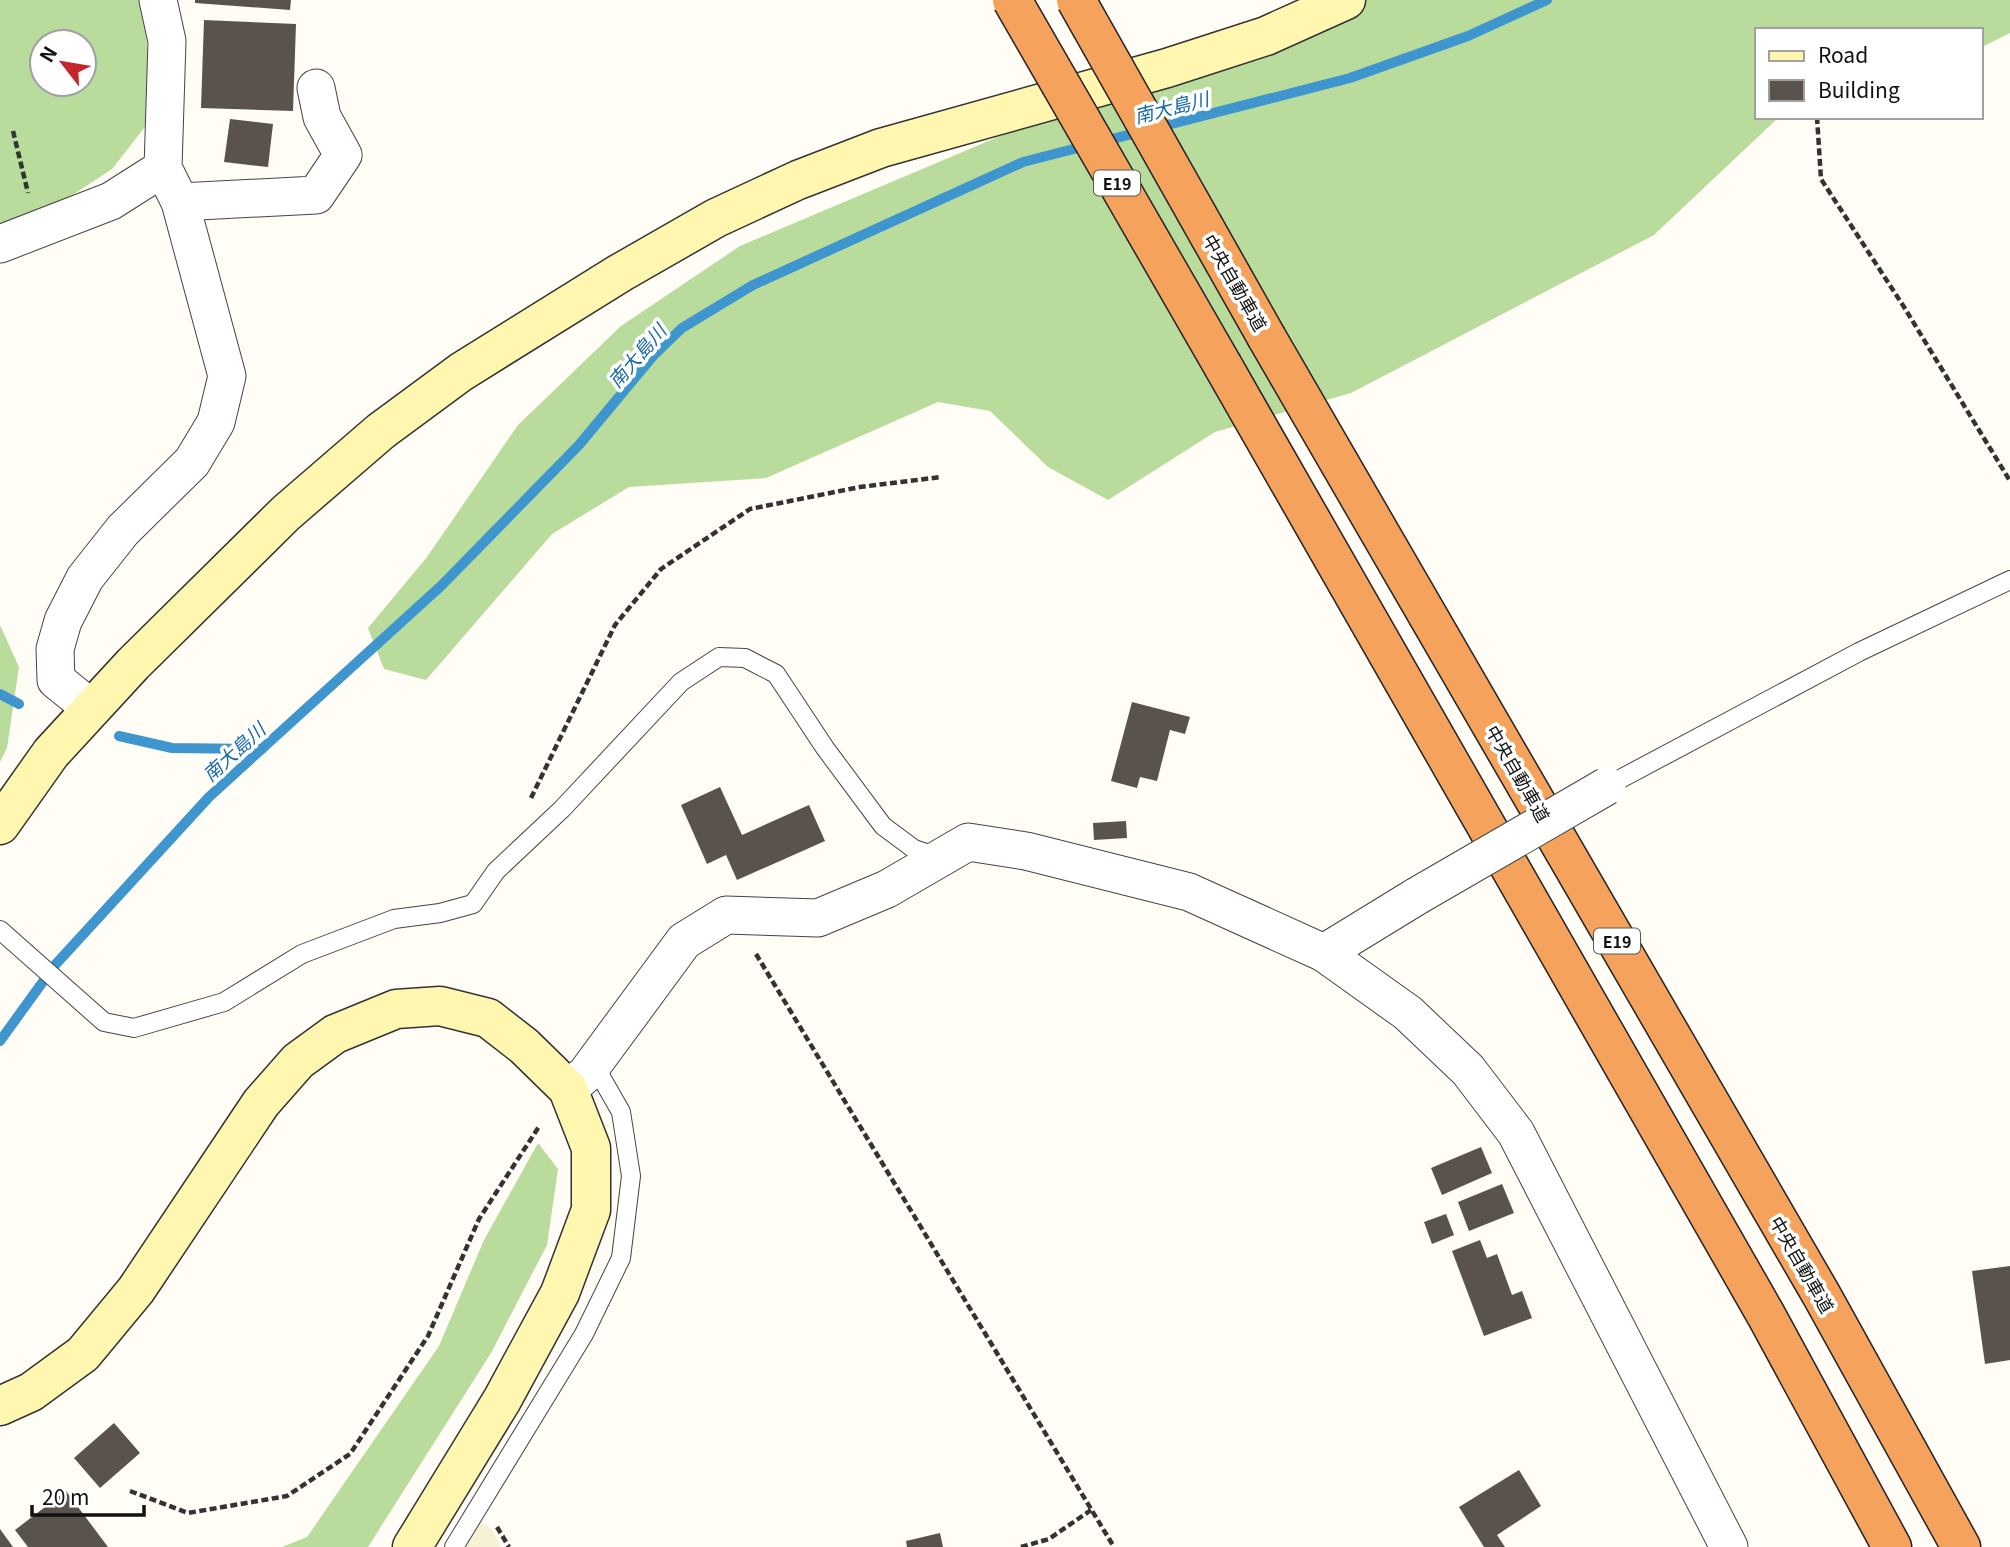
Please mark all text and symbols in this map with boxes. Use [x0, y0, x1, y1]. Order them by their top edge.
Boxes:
north arrow [28, 28, 98, 98]
legend [1755, 28, 1982, 119]
text: Road [1818, 39, 1868, 69]
text: N [32, 40, 62, 67]
text: Building [1818, 74, 1900, 104]
water label: 南大島川 [1131, 83, 1213, 128]
road number: E19 [1094, 170, 1140, 196]
street label: 中央自動車道 [1198, 229, 1274, 335]
water label: 南大島川 [601, 316, 672, 393]
water label: 南大島川 [196, 714, 272, 786]
street label: 中央自動車道 [1481, 720, 1557, 826]
road number: E19 [1594, 928, 1640, 953]
street label: 中央自動車道 [1765, 1211, 1841, 1317]
scale bar [32, 1474, 144, 1518]
text: 20 m [42, 1481, 89, 1511]

